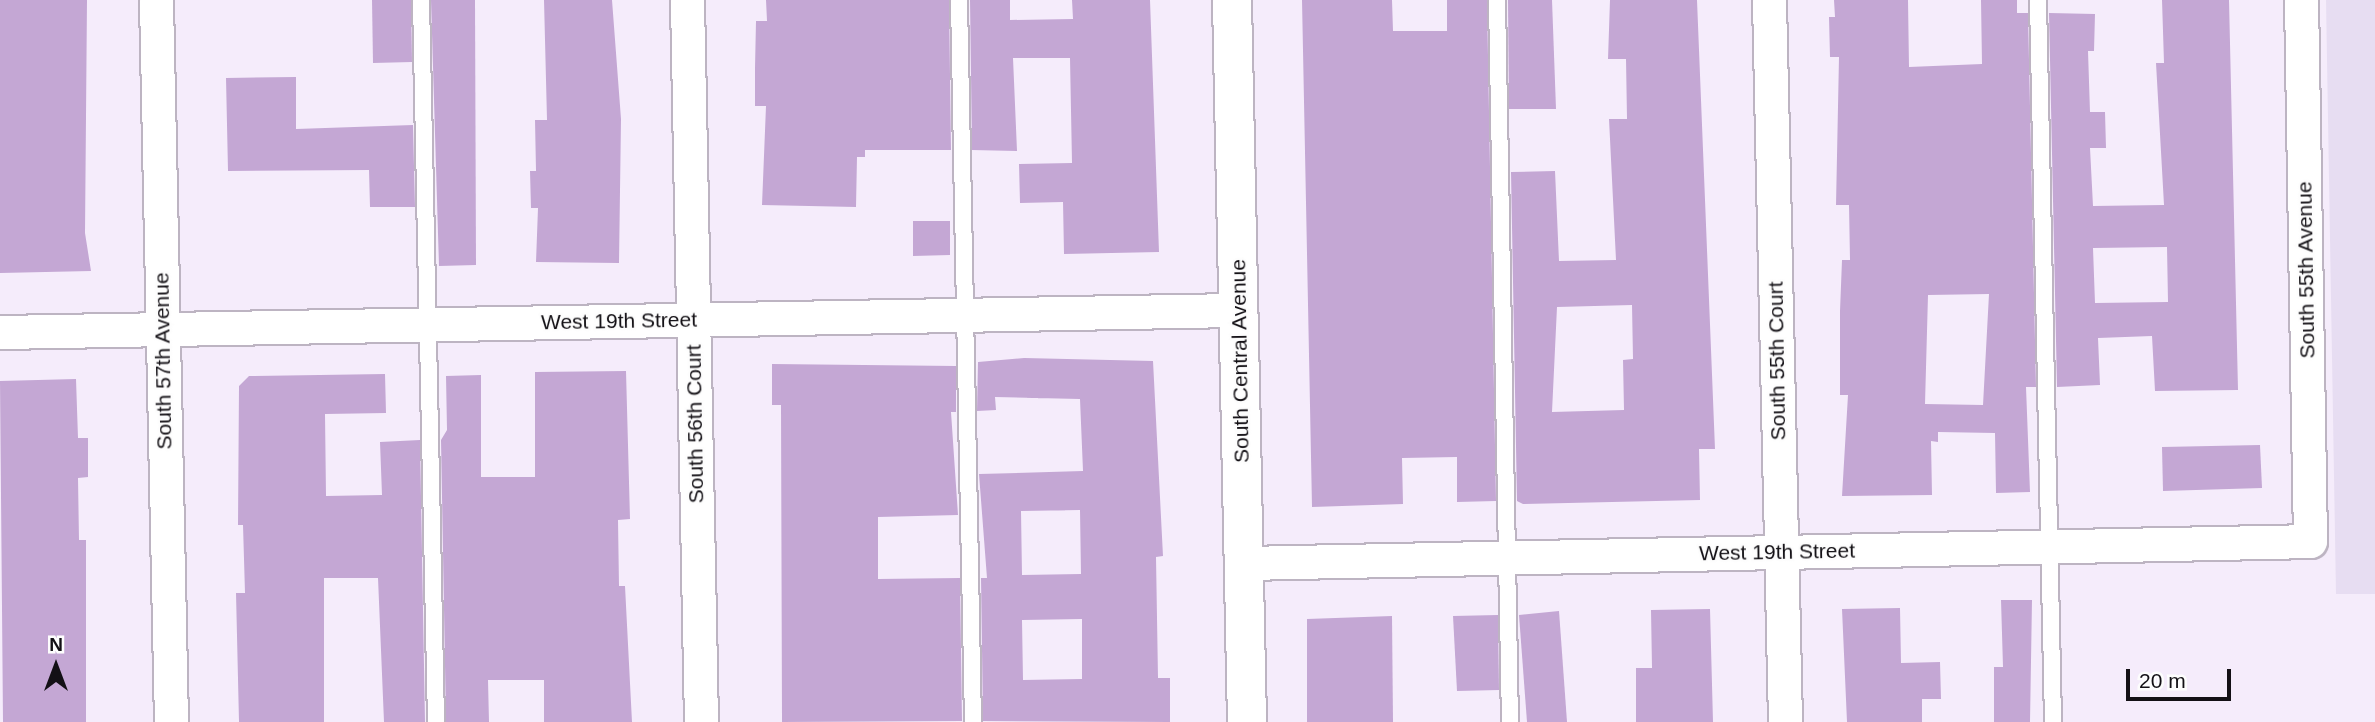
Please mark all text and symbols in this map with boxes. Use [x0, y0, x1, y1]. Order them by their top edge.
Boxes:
street label: South 55th Avenue [2292, 181, 2320, 359]
street label: South Central Avenue [1226, 258, 1254, 464]
street label: South 57th Avenue [149, 272, 177, 450]
street label: South 55th Court [1763, 281, 1791, 441]
street label: West 19th Street [541, 307, 697, 335]
street label: South 56th Court [681, 344, 709, 504]
street label: West 19th Street [1699, 538, 1855, 566]
north arrow [21, 631, 91, 701]
text: N [49, 634, 63, 655]
scale bar [2130, 656, 2235, 700]
text: 20 m [2139, 669, 2186, 692]

